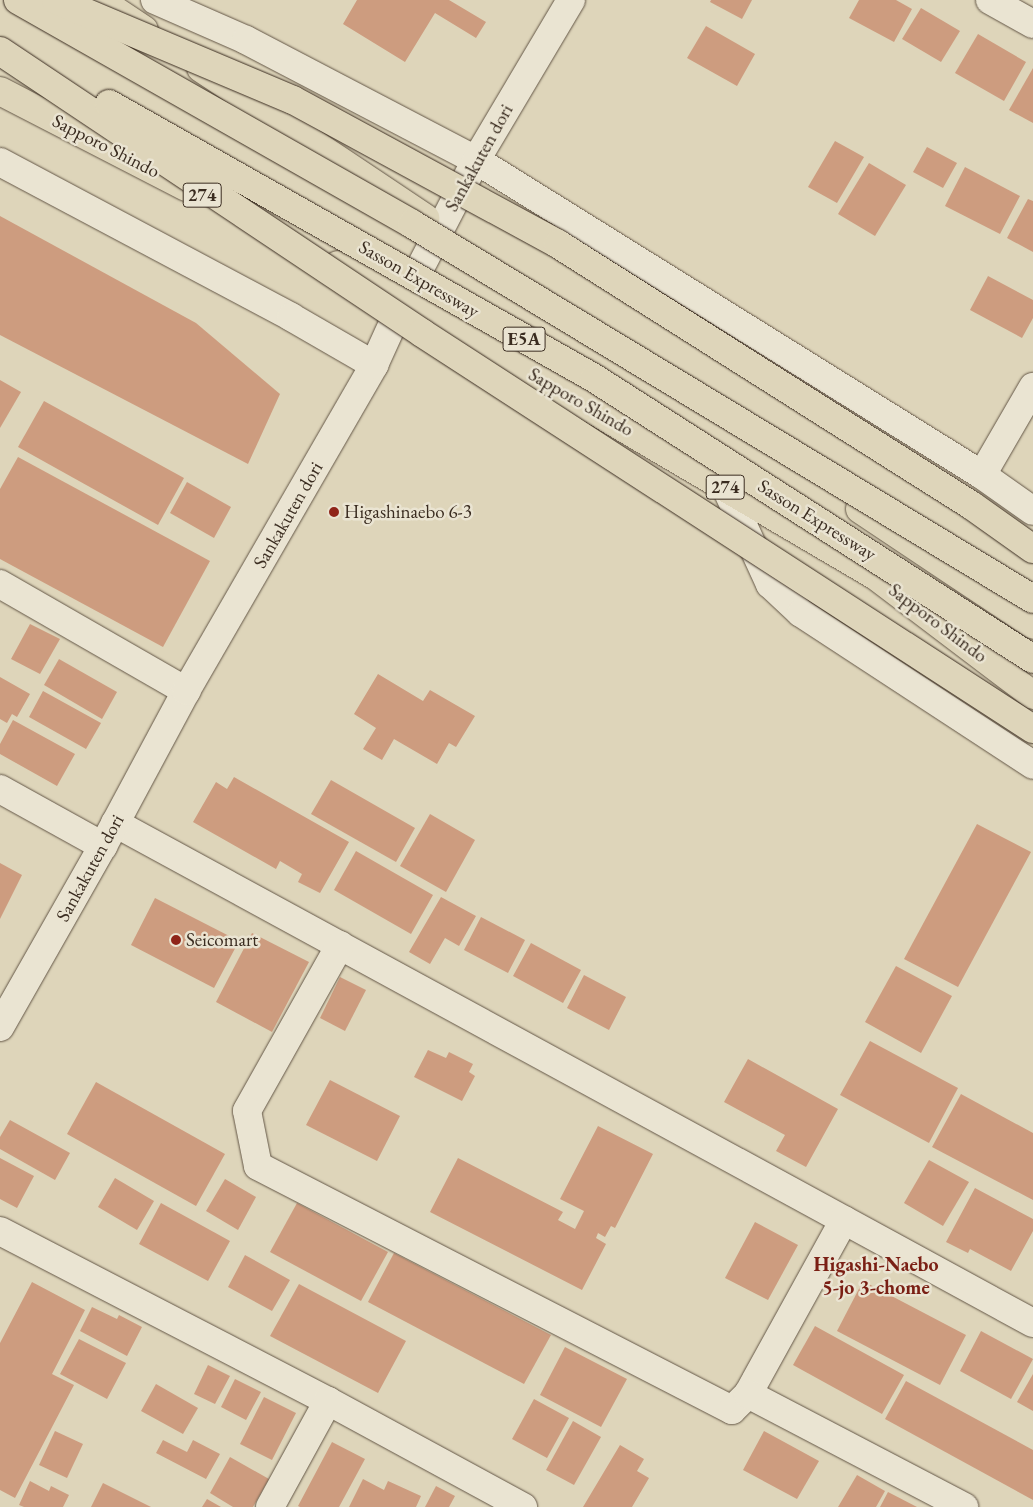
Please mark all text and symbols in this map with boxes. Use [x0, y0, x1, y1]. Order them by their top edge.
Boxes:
street label: Sankakuten dori [440, 100, 518, 216]
street label: Sapporo Shindo [49, 109, 163, 183]
road number: 274 [182, 180, 222, 210]
street label: Sasson Expressway [355, 235, 483, 323]
road number: E5A [502, 324, 546, 354]
street label: Sapporo Shindo [524, 363, 638, 441]
street label: Sankakuten dori [248, 458, 328, 572]
road number: 274 [705, 472, 745, 502]
street label: Sasson Expressway [754, 475, 880, 565]
place label: Higashinaebo 6-3 [344, 501, 472, 523]
marker: Higashinaebo 6-3 [328, 506, 340, 518]
street label: Sapporo Shindo [884, 579, 992, 667]
street label: Sankakuten dori [51, 810, 129, 926]
place label: Seicomart [186, 929, 258, 951]
marker: Seicomart [170, 934, 182, 946]
district label: Higashi-Naebo 5-jo 3-chome [814, 1253, 938, 1300]

